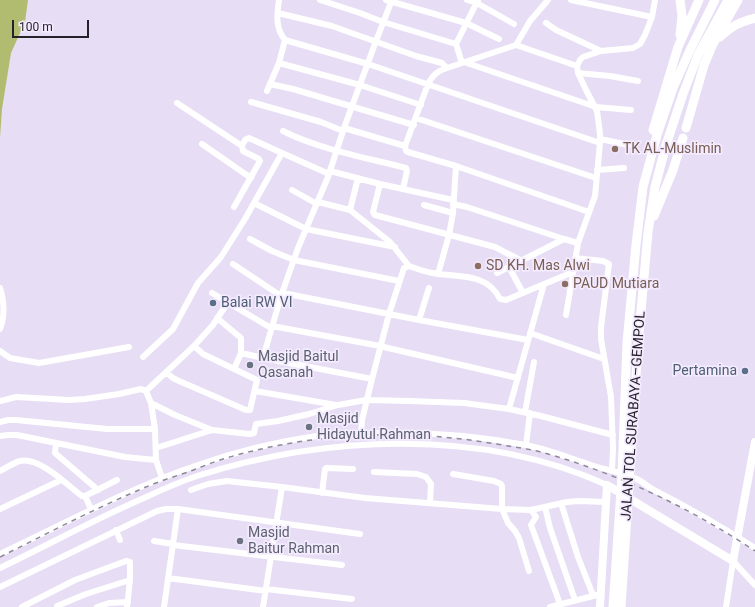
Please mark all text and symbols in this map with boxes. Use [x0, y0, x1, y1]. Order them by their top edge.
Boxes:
scale bar [14, 12, 91, 38]
text: 100 m [19, 20, 53, 34]
place label: TK AL-Muslimin [623, 141, 722, 157]
marker: TK AL-Muslimin [610, 144, 620, 154]
place label: SD KH. Mas Alwi [486, 258, 590, 274]
marker: SD KH. Mas Alwi [473, 261, 483, 271]
place label: PAUD Mutiara [573, 276, 659, 292]
marker: PAUD Mutiara [560, 279, 570, 289]
place label: Balai RW VI [221, 295, 292, 311]
marker: Balai RW VI [208, 298, 218, 308]
street label: JALAN TOL SURABAYA–GEMPOL [618, 311, 650, 521]
place label: Masjid Baitul Qasanah [258, 349, 339, 382]
marker: Masjid Baitul Qasanah [245, 360, 255, 370]
place label: Pertamina [673, 363, 737, 379]
marker: Pertamina [740, 366, 750, 376]
place label: Masjid Hidayutul Rahman [317, 411, 431, 444]
marker: Masjid Hidayutul Rahman [304, 422, 314, 432]
place label: Masjid Baitur Rahman [248, 525, 340, 558]
marker: Masjid Baitur Rahman [235, 536, 245, 546]

